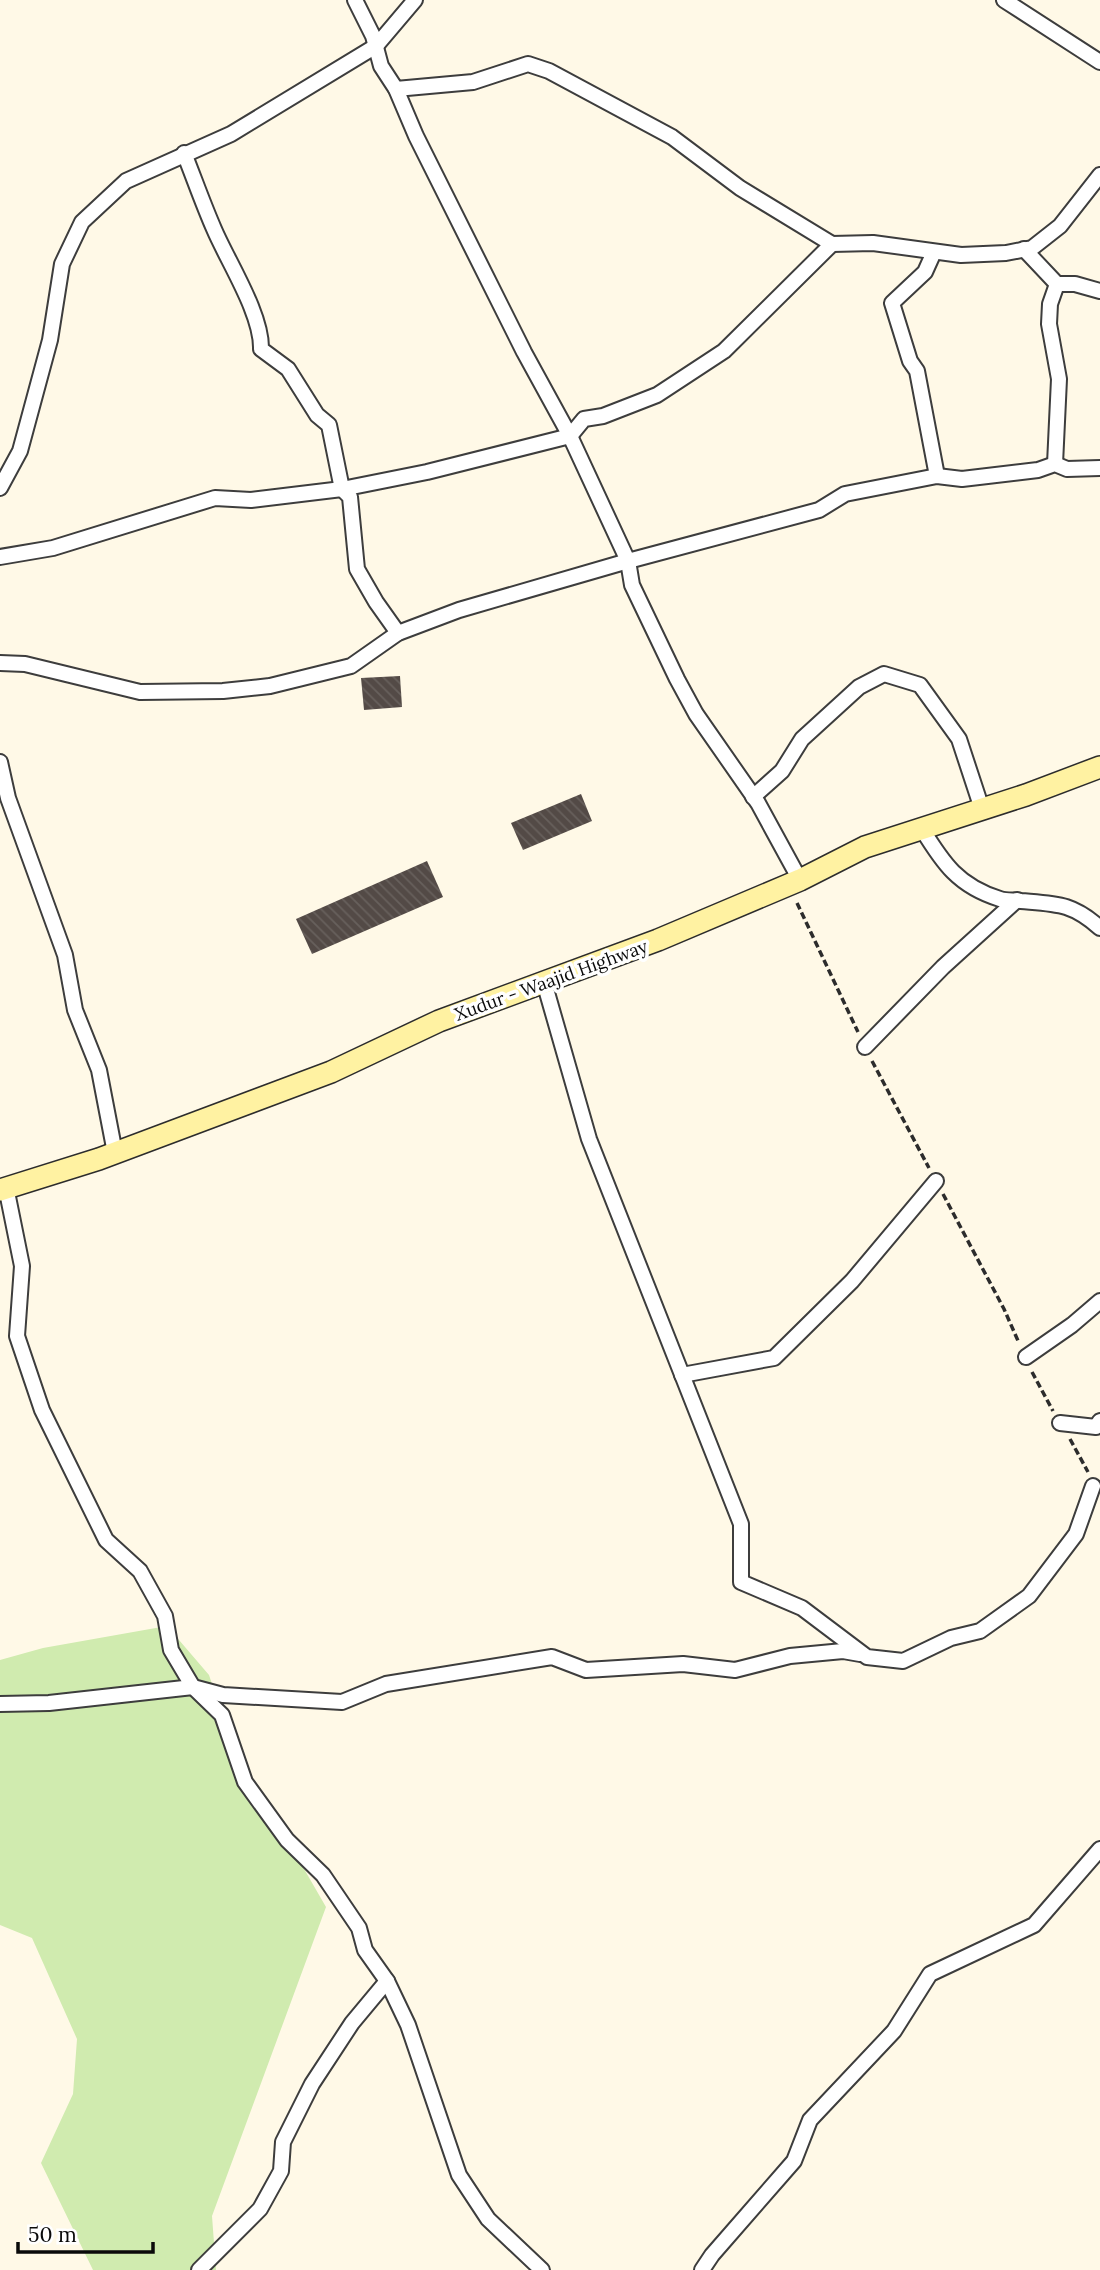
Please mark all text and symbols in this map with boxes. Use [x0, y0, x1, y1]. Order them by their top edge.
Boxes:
street label: Xudur - Waajid Highway [451, 934, 651, 1026]
scale bar [18, 2210, 152, 2254]
text: 50 m [28, 2221, 77, 2248]

